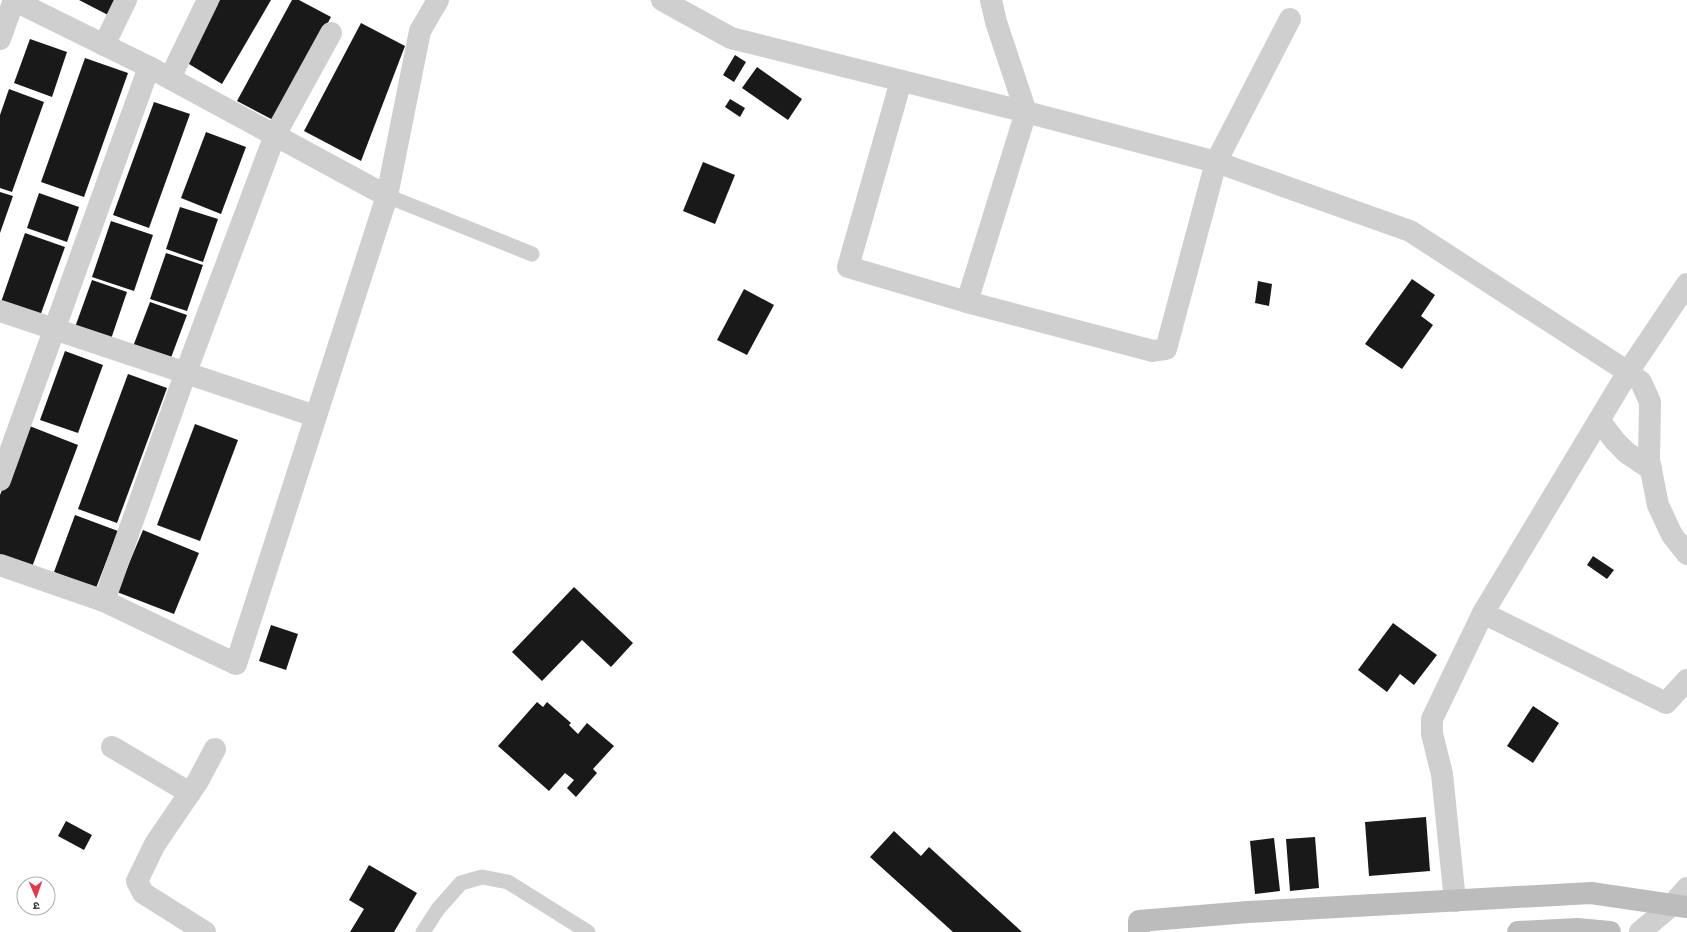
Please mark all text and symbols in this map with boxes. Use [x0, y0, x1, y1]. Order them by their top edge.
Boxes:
north arrow [16, 876, 56, 916]
text: उ [32, 899, 40, 913]

